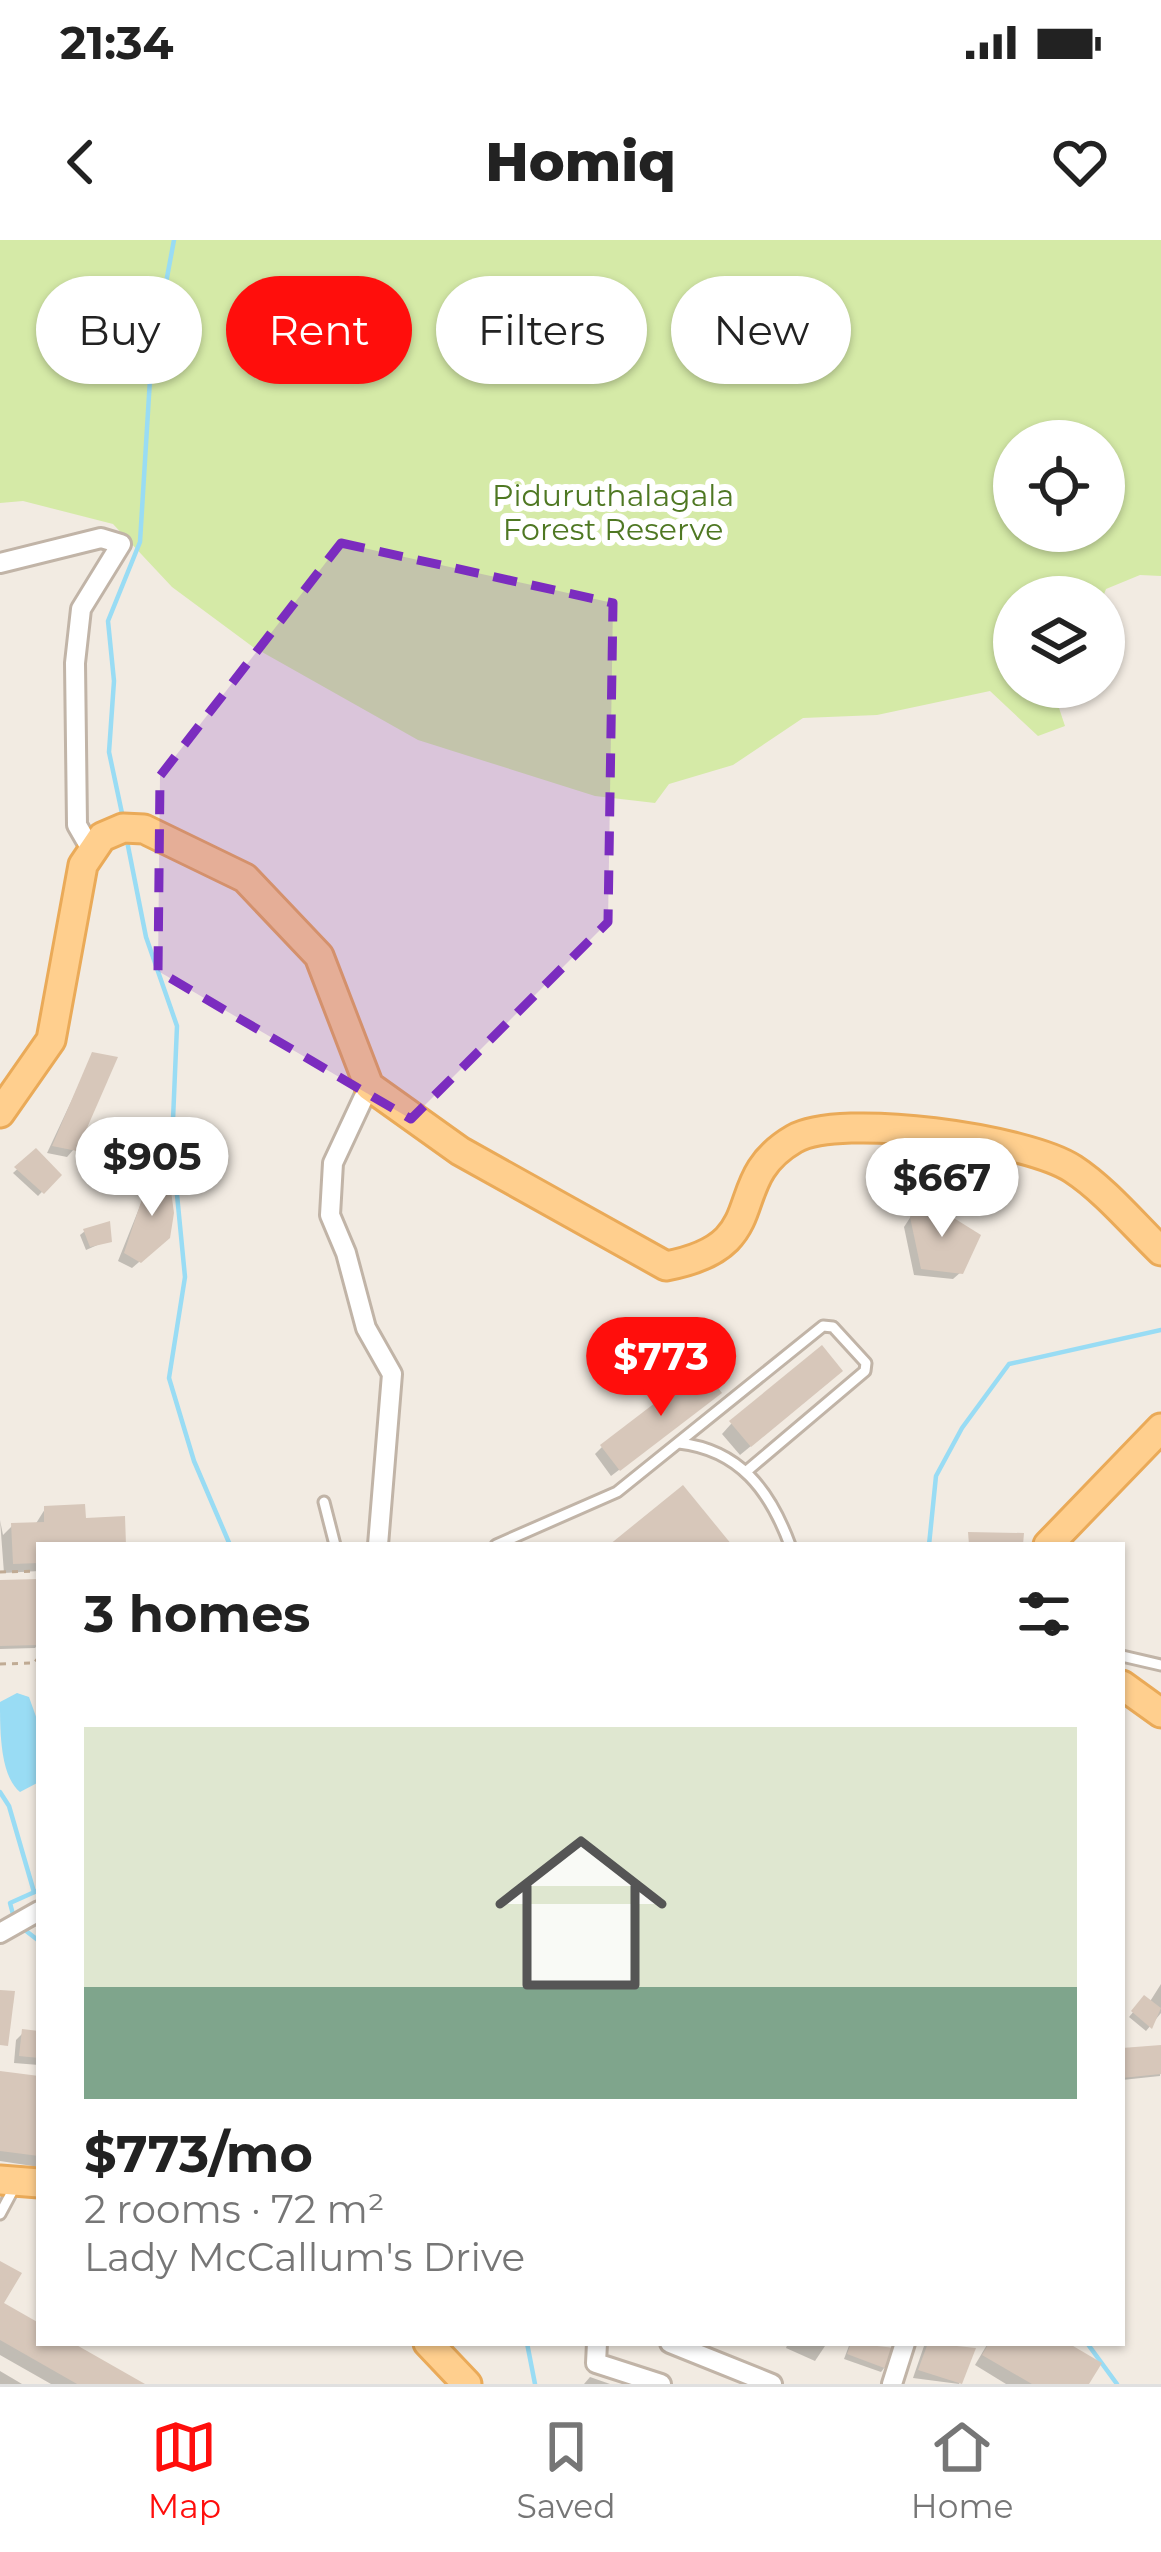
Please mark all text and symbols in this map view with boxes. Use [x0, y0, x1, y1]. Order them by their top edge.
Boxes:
text: 21:34 [60, 15, 174, 70]
icon: back [48, 129, 114, 195]
text: Homiq [485, 129, 676, 195]
icon: heart [1047, 129, 1113, 195]
chip: Buy [36, 276, 202, 384]
chip: Rent [226, 276, 412, 384]
chip: Filters [436, 276, 647, 384]
chip: New [671, 276, 851, 384]
map controls [993, 420, 1125, 708]
button: locate [993, 420, 1125, 552]
park label: Piduruthalagala Forest Reserve [492, 477, 734, 548]
button: layers [993, 576, 1125, 708]
pin: $905 [81, 1117, 223, 1219]
text: $905 [102, 1132, 202, 1180]
pin: $667 [871, 1138, 1013, 1240]
text: $667 [893, 1153, 991, 1201]
pin: $773 [590, 1317, 732, 1419]
text: $773 [613, 1332, 709, 1380]
icon: filters [1011, 1581, 1077, 1647]
text: 3 homes [84, 1583, 310, 1645]
icon: home [473, 1805, 689, 2021]
text: $773/mo [84, 2123, 313, 2185]
text: 2 rooms · 72 m² [84, 2185, 385, 2233]
text: Lady McCallum's Drive [84, 2233, 525, 2281]
tab: Map [148, 2414, 221, 2526]
tab: Saved [516, 2414, 616, 2526]
tab: Home [911, 2414, 1013, 2526]

